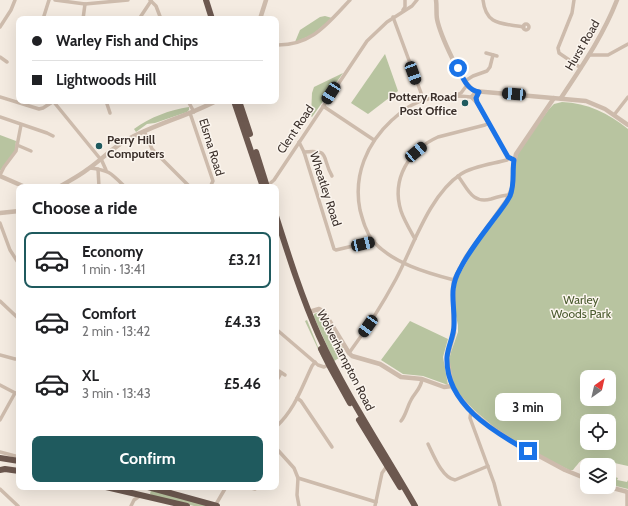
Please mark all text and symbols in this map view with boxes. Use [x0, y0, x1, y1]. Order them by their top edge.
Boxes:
street label: Hurst Road [561, 17, 603, 73]
text: Warley Fish and Chips [56, 32, 198, 50]
route start [449, 59, 467, 77]
car [403, 60, 423, 86]
text: Lightwoods Hill [56, 71, 156, 89]
car [319, 80, 343, 106]
car [502, 87, 526, 101]
place label: Pottery Road Post Office [389, 89, 457, 118]
marker: Pottery Road Post Office [460, 98, 470, 108]
street label: Clent Road [273, 102, 317, 156]
street label: Elsma Road [196, 116, 228, 178]
place label: Perry Hill Computers [107, 132, 164, 161]
car [403, 140, 429, 164]
marker: Perry Hill Computers [94, 141, 104, 151]
street label: Wheatley Road [307, 150, 345, 228]
text: Choose a ride [32, 197, 137, 219]
car [350, 235, 376, 253]
icon: car [34, 242, 70, 278]
text: Economy [82, 243, 143, 261]
text: £3.21 [228, 251, 261, 269]
text: 1 min · 13:41 [82, 261, 145, 277]
park label: Warley Woods Park [551, 292, 612, 321]
icon: car [34, 304, 70, 340]
text: Comfort [82, 305, 136, 323]
street label: Wolverhampton Road [314, 307, 378, 413]
text: £4.33 [224, 313, 261, 331]
car [356, 313, 380, 339]
text: 2 min · 13:42 [82, 323, 150, 339]
icon: car [34, 366, 70, 402]
text: XL [82, 367, 99, 385]
north arrow [580, 370, 616, 406]
map controls [580, 370, 616, 494]
text: £5.46 [224, 375, 261, 393]
text: 3 min · 13:43 [82, 385, 151, 401]
callout: 3 min [495, 393, 561, 421]
text: 3 min [512, 399, 544, 415]
button: locate [580, 414, 616, 450]
button: Confirm [32, 436, 263, 482]
route end [519, 442, 537, 460]
button: layers [580, 458, 616, 494]

